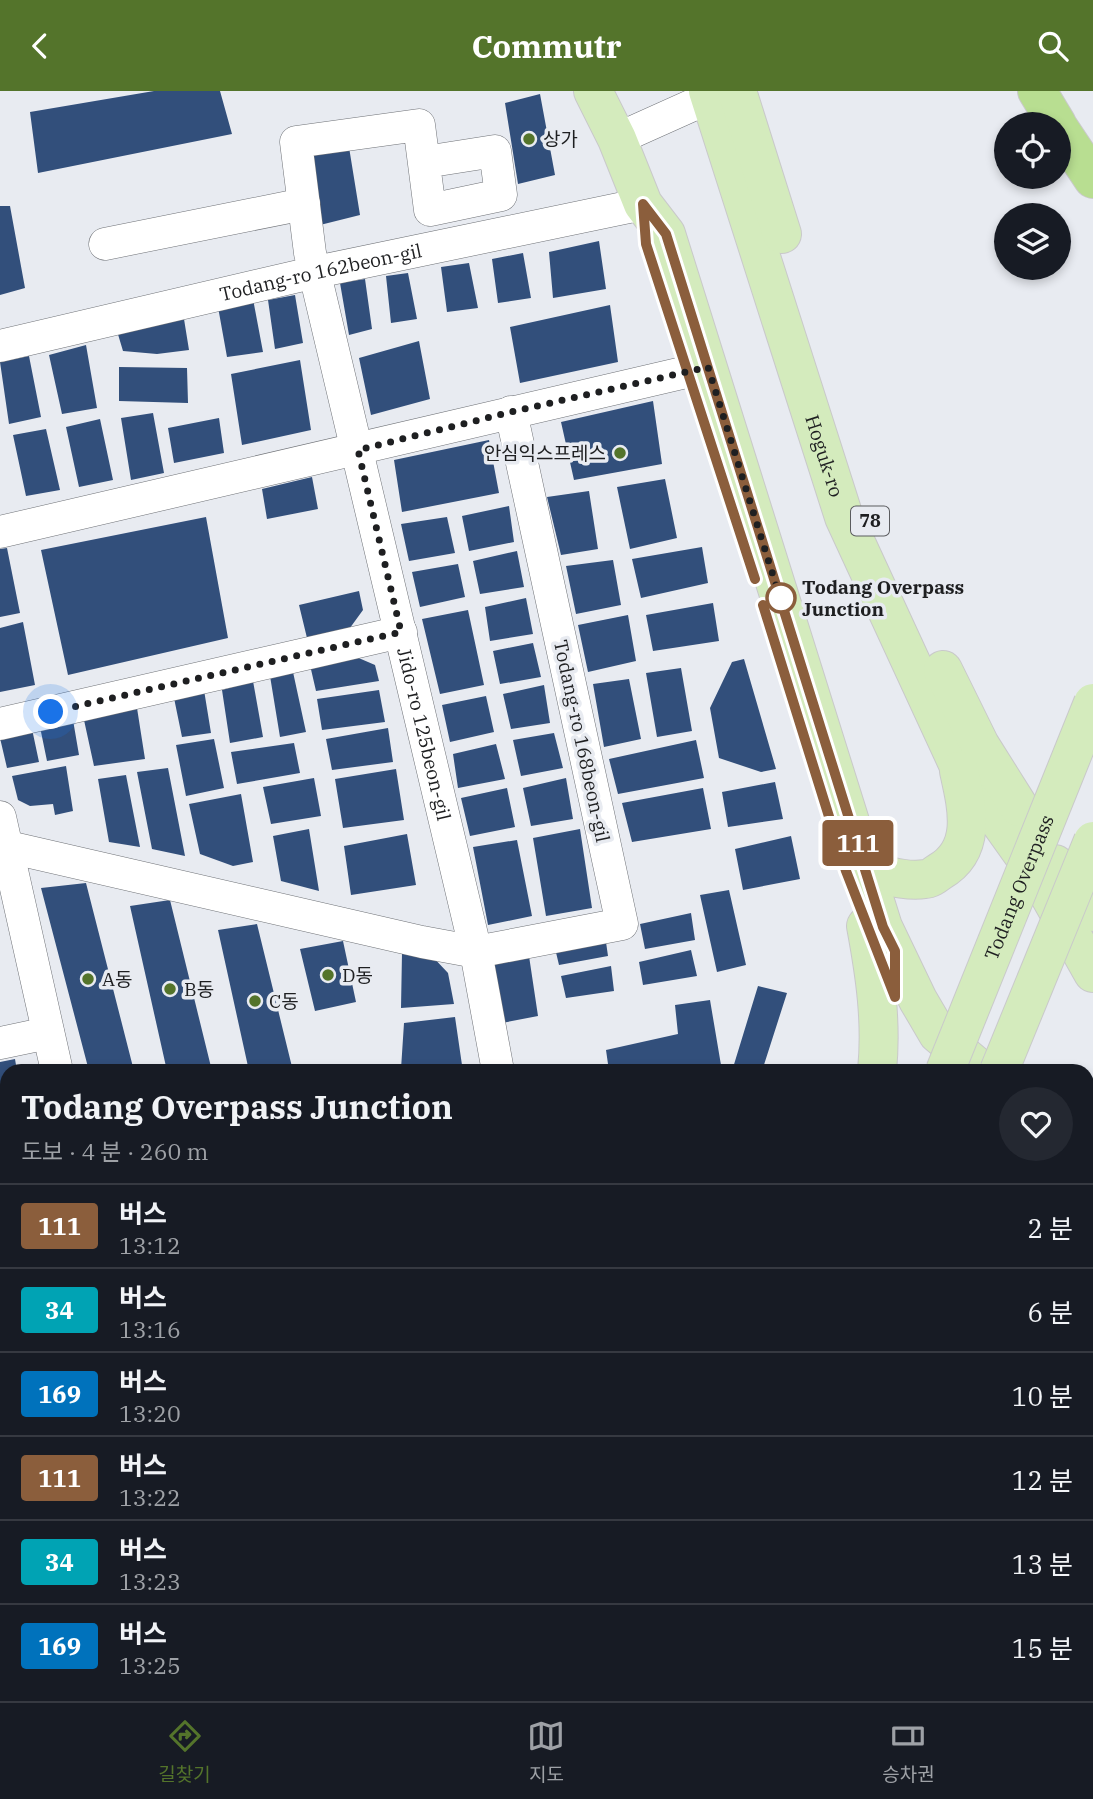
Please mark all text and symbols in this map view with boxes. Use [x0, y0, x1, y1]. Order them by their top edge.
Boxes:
text: Commutr [471, 25, 622, 67]
icon: back [21, 27, 59, 65]
icon: search [1034, 27, 1072, 65]
map controls [994, 112, 1071, 280]
button: locate [994, 112, 1071, 189]
place label: 상가 [543, 127, 578, 151]
marker: 상가 [521, 131, 537, 147]
button: layers [994, 203, 1071, 280]
street label: Todang-ro 162beon-gil [217, 238, 424, 306]
street label: Hoguk-ro [800, 412, 849, 500]
place label: 안심익스프레스 [484, 441, 606, 465]
marker: 안심익스프레스 [612, 445, 628, 461]
road number: 78 [851, 507, 889, 535]
place label: Todang Overpass Junction [802, 575, 964, 621]
marker: Todang Overpass Junction [766, 583, 796, 613]
street label: Todang-ro 168beon-gil [549, 638, 615, 845]
street label: Jido-ro 125beon-gil [392, 645, 456, 823]
your location [33, 694, 68, 729]
street label: Todang Overpass [979, 811, 1059, 963]
line badge: 111 [818, 820, 898, 866]
text: 111 [836, 827, 880, 859]
place label: D동 [342, 963, 373, 987]
place label: A동 [102, 967, 133, 991]
marker: D동 [320, 967, 336, 983]
marker: A동 [80, 971, 96, 987]
place label: B동 [184, 977, 214, 1001]
marker: B동 [162, 981, 178, 997]
place label: C동 [269, 989, 299, 1013]
marker: C동 [247, 993, 263, 1009]
text: Todang Overpass Junction [21, 1085, 453, 1128]
button: heart [999, 1087, 1073, 1161]
text: 도보 · 4 분 · 260 m [21, 1136, 209, 1166]
text: 버스 [119, 1196, 167, 1230]
text: 111 [38, 1210, 81, 1242]
text: 2 분 [1027, 1211, 1073, 1245]
text: 13:12 [119, 1230, 181, 1260]
text: 버스 [119, 1280, 167, 1314]
text: 34 [45, 1294, 74, 1326]
text: 6 분 [1027, 1295, 1073, 1329]
text: 13:16 [119, 1314, 181, 1344]
text: 버스 [119, 1364, 167, 1398]
text: 169 [38, 1378, 81, 1410]
text: 10 분 [1012, 1379, 1073, 1413]
text: 13:20 [119, 1398, 181, 1428]
text: 버스 [119, 1448, 167, 1482]
text: 111 [38, 1462, 81, 1494]
text: 12 분 [1012, 1463, 1073, 1497]
text: 13:22 [119, 1482, 181, 1512]
text: 버스 [119, 1532, 167, 1566]
text: 34 [45, 1546, 74, 1578]
text: 13 분 [1012, 1547, 1073, 1581]
text: 13:23 [119, 1566, 181, 1596]
text: 버스 [119, 1616, 167, 1650]
text: 169 [38, 1630, 81, 1662]
text: 15 분 [1012, 1631, 1073, 1665]
text: 13:25 [119, 1650, 181, 1680]
tab: 길찾기 [158, 1717, 211, 1786]
tab: 지도 [527, 1717, 565, 1786]
tab: 승차권 [882, 1717, 935, 1786]

